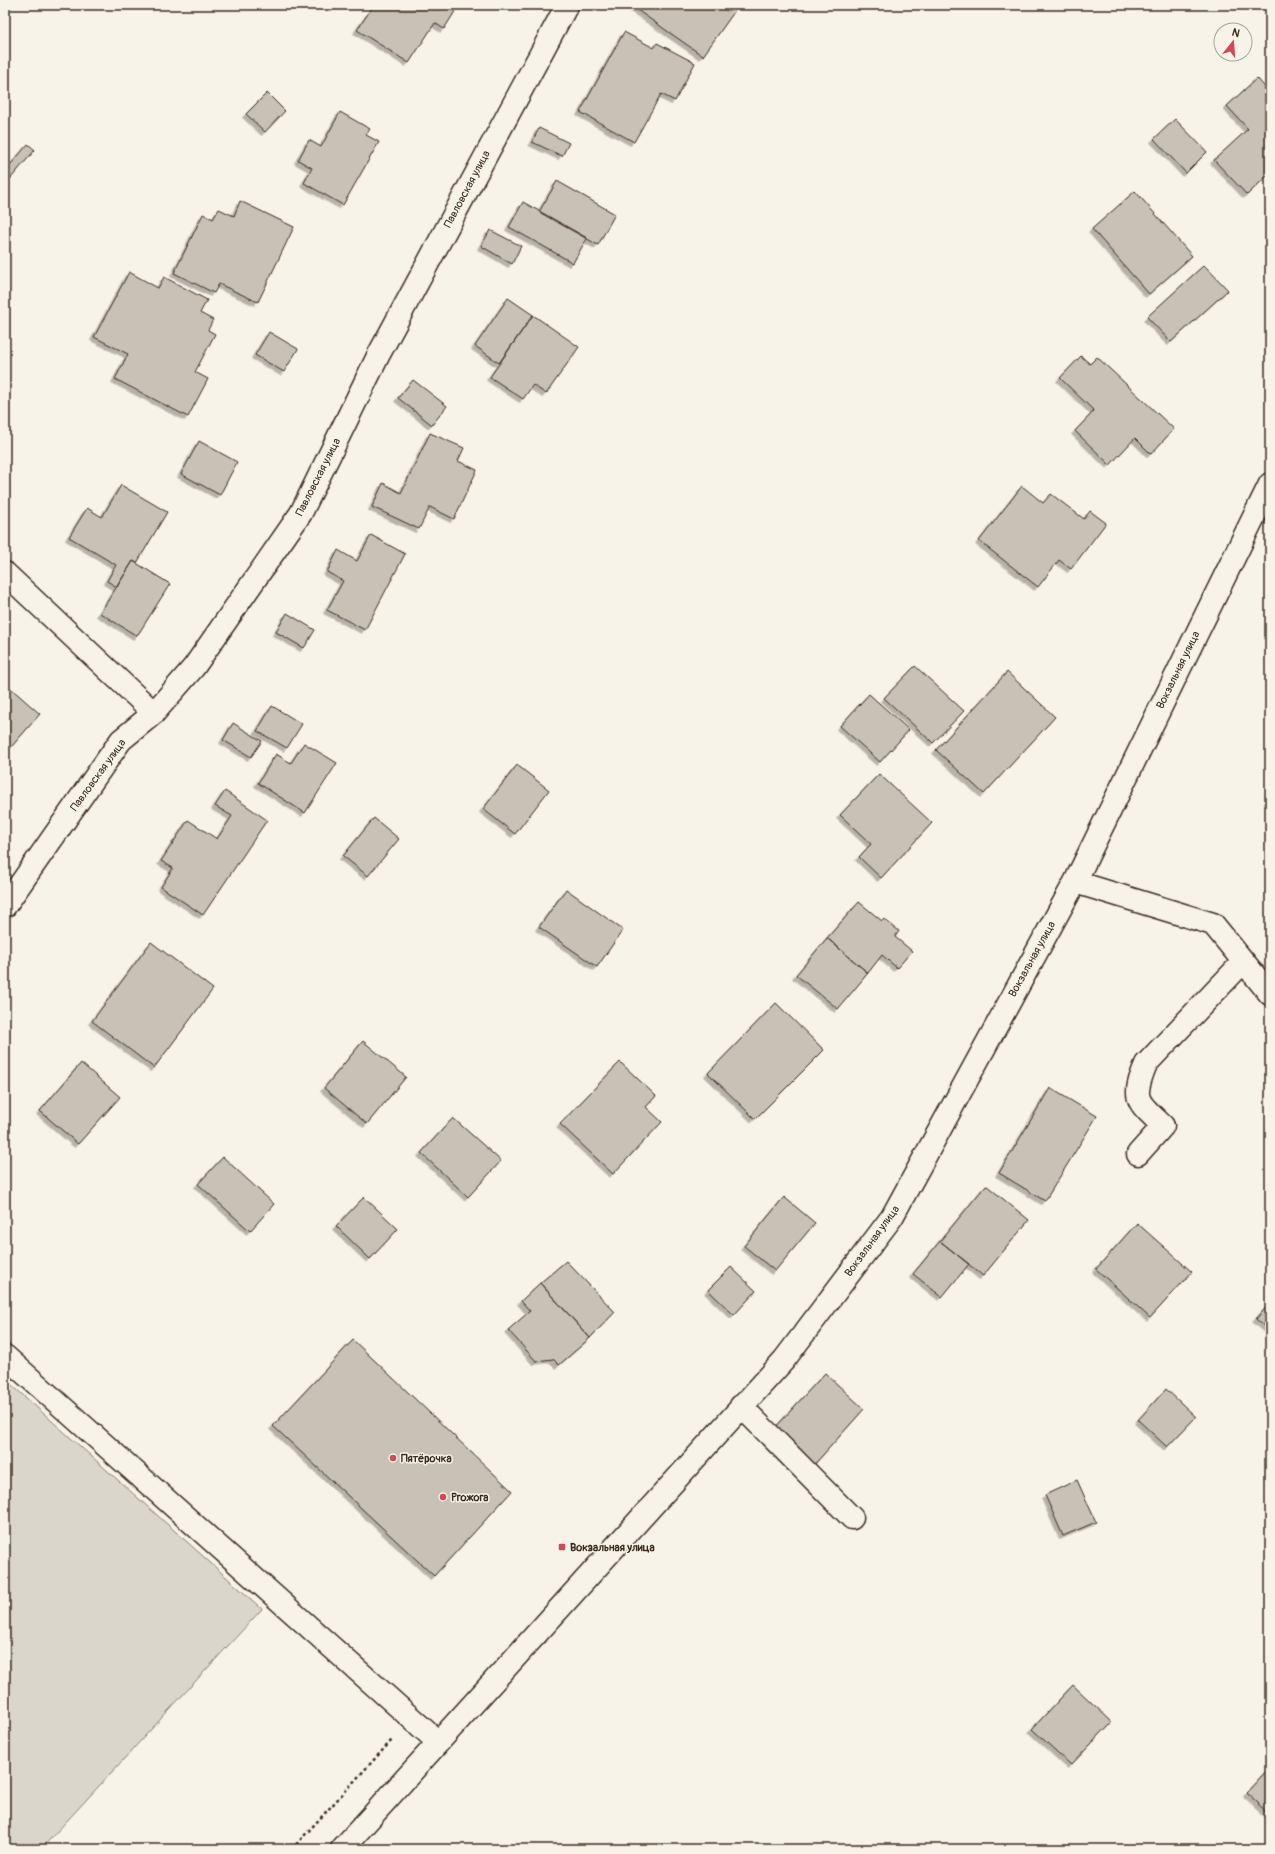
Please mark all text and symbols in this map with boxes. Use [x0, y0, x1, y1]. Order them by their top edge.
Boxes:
north arrow [1213, 22, 1253, 62]
text: N [1230, 26, 1242, 40]
street label: Павловская улица [441, 148, 493, 230]
street label: Павловская улица [293, 436, 343, 518]
street label: Вокзальная улица [1154, 629, 1202, 711]
street label: Павловская улица [68, 737, 128, 813]
street label: Вокзальная улица [1006, 919, 1058, 999]
street label: Вокзальная улица [842, 1203, 902, 1279]
place label: Пятёрочка [401, 1452, 452, 1465]
marker: Пятёрочка [388, 1453, 398, 1463]
place label: Proжora [451, 1491, 488, 1504]
marker: Proжora [438, 1492, 448, 1502]
place label: Вокзальная улица [570, 1541, 655, 1554]
marker: Вокзальная улица [557, 1542, 567, 1552]

